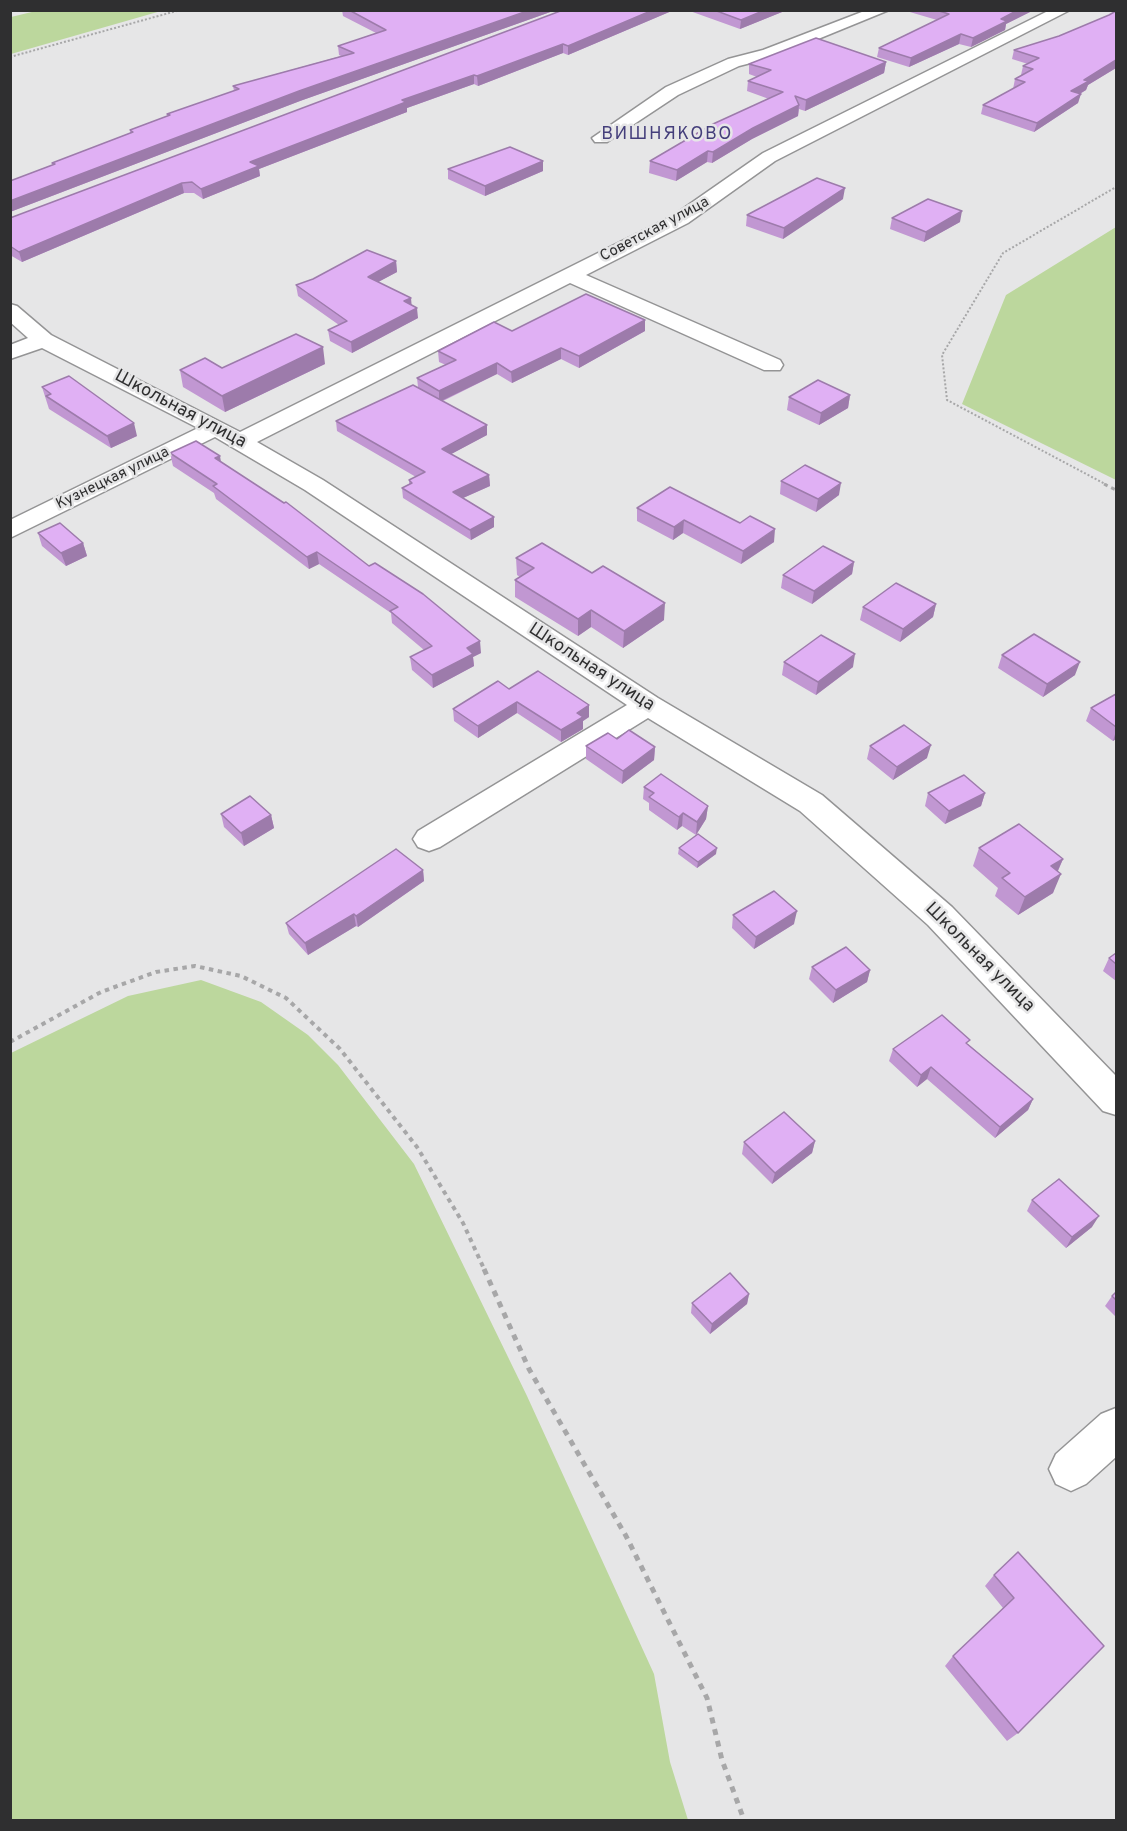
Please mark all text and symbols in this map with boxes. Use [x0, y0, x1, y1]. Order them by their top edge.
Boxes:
district label: ВИШНЯКОВО [601, 124, 733, 146]
street label: Советская улица [597, 194, 713, 266]
street label: Школьная улица [110, 366, 250, 454]
street label: Кузнецкая улица [54, 444, 172, 514]
street label: Школьная улица [524, 619, 658, 717]
street label: Школьная улица [920, 899, 1038, 1017]

